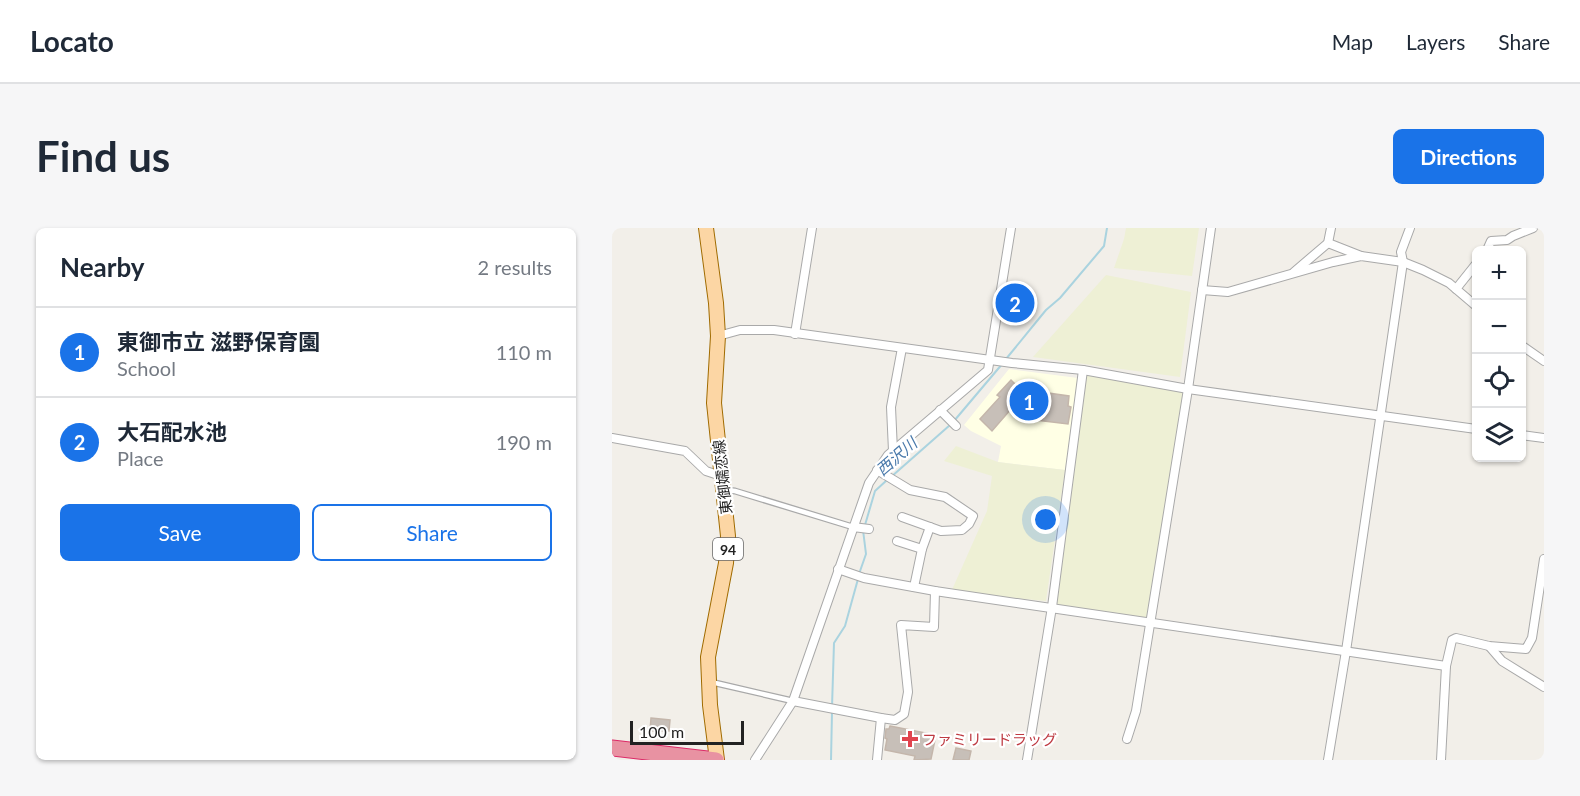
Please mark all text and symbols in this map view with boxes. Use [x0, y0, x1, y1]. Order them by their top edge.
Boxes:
text: Locato [30, 24, 114, 58]
text: Map [1332, 29, 1373, 54]
text: Layers [1406, 29, 1465, 54]
text: Share [1498, 29, 1550, 54]
button: Directions [1393, 129, 1544, 184]
text: Find us [36, 131, 170, 181]
map controls [1472, 246, 1526, 462]
button: + [1472, 246, 1526, 300]
text: Nearby [60, 251, 145, 283]
text: 2 results [477, 255, 552, 279]
pin: 2 [996, 280, 1034, 326]
button: − [1472, 300, 1526, 354]
text: 東御市立 滋野保育園 [117, 328, 320, 355]
text: 1 [74, 340, 85, 364]
text: 110 m [496, 340, 552, 364]
button: locate [1472, 354, 1526, 408]
text: School [117, 356, 176, 380]
pin: 1 [1010, 378, 1048, 423]
button: layers [1472, 408, 1526, 462]
text: 大石配水池 [117, 418, 227, 445]
text: 2 [74, 430, 85, 454]
text: 190 m [496, 430, 552, 454]
water label: 西沢川 [872, 432, 922, 479]
street label: 東御嬬恋線 [709, 439, 735, 515]
text: Place [117, 446, 164, 470]
button: Save [60, 504, 300, 561]
button: Share [312, 504, 552, 561]
your location [1031, 505, 1060, 534]
road number: 94 [713, 538, 743, 560]
scale bar [630, 718, 744, 746]
text: 100 m [639, 722, 684, 741]
place label: ファミリードラッグ [922, 730, 1057, 748]
marker: ファミリードラッグ [903, 732, 917, 746]

